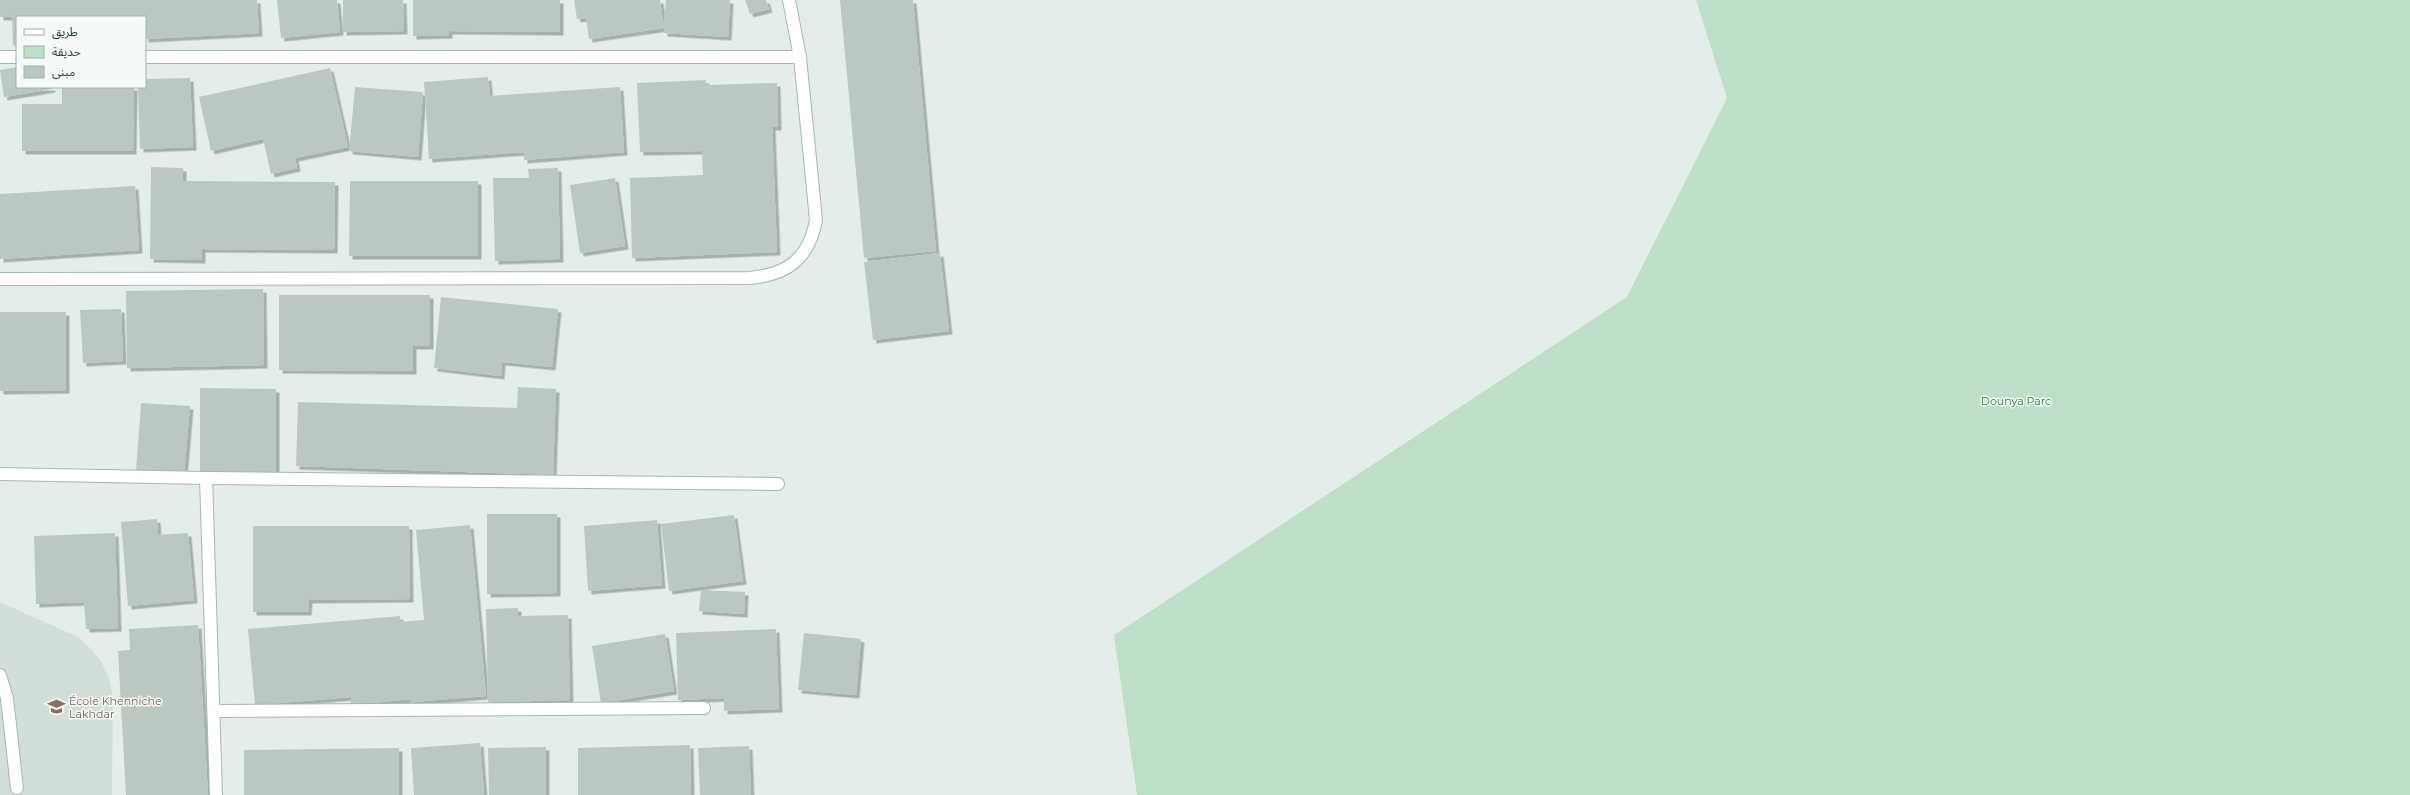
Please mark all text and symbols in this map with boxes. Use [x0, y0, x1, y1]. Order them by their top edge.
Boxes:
legend [16, 16, 146, 88]
text: طريق [52, 24, 78, 40]
text: حديقة [52, 44, 81, 59]
text: مبنى [52, 64, 75, 79]
park label: Dounya Parc [1981, 394, 2051, 408]
place label: École Khenniche Lakhdar [69, 694, 162, 721]
school or university icon: École Khenniche Lakhdar [46, 697, 66, 717]

